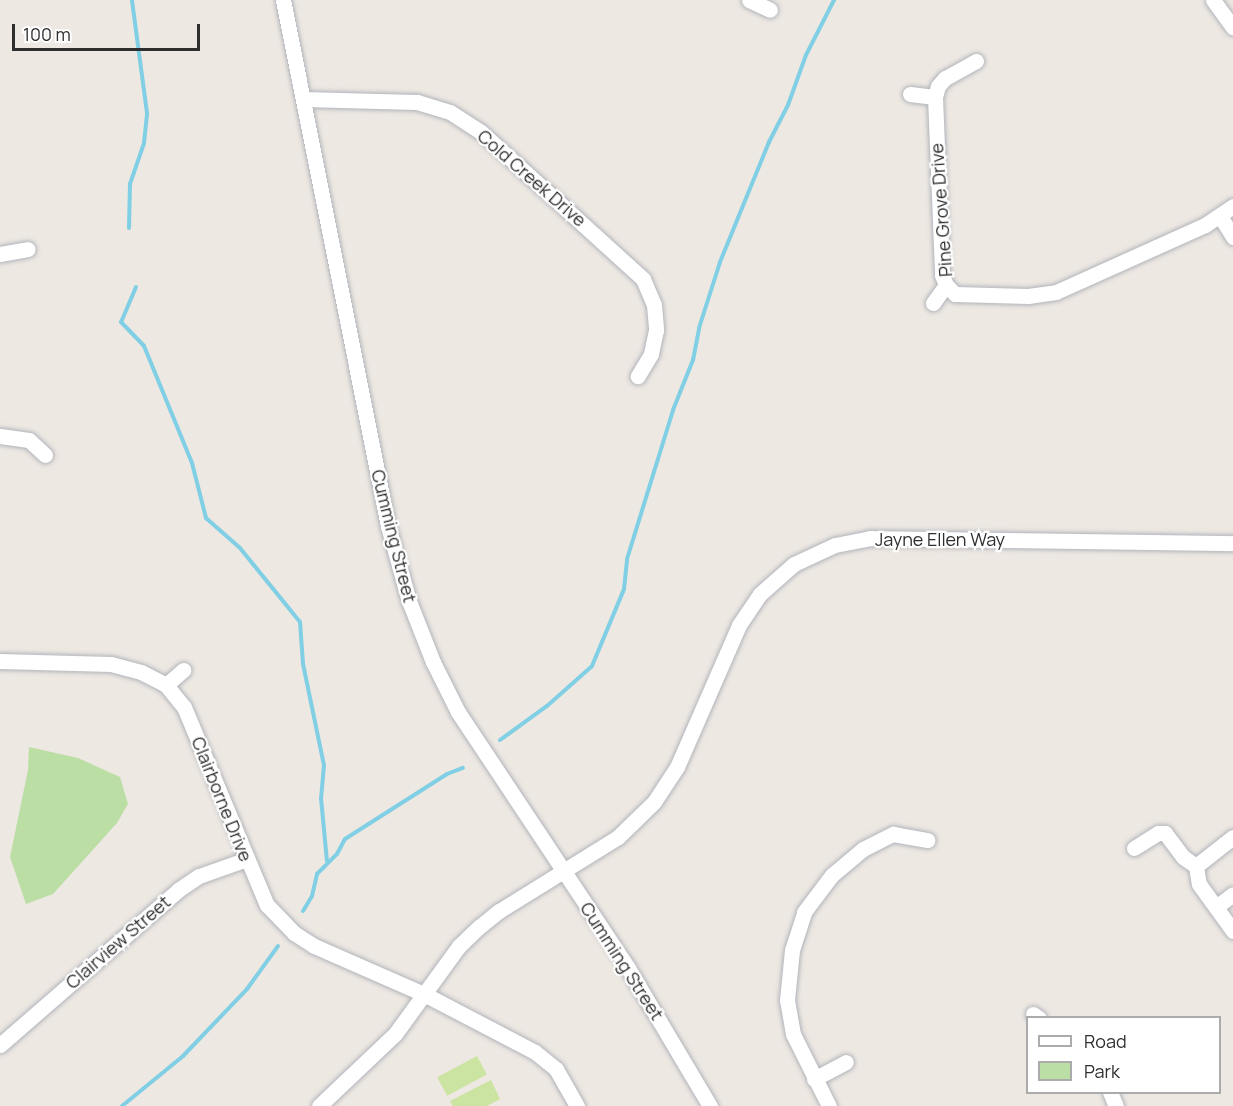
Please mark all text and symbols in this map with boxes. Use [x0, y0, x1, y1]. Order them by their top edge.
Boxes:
scale bar [15, 12, 202, 50]
text: 100 m [23, 22, 71, 46]
street label: Cold Creek Drive [473, 125, 591, 231]
street label: Pine Grove Drive [926, 142, 956, 278]
street label: Cumming Street [367, 467, 421, 605]
street label: Jayne Ellen Way [875, 528, 1005, 550]
street label: Clairborne Drive [187, 734, 257, 864]
street label: Clairview Street [61, 891, 175, 993]
street label: Cumming Street [576, 898, 668, 1024]
legend [1026, 1016, 1221, 1094]
text: Road [1084, 1029, 1127, 1053]
text: Park [1084, 1059, 1120, 1083]

